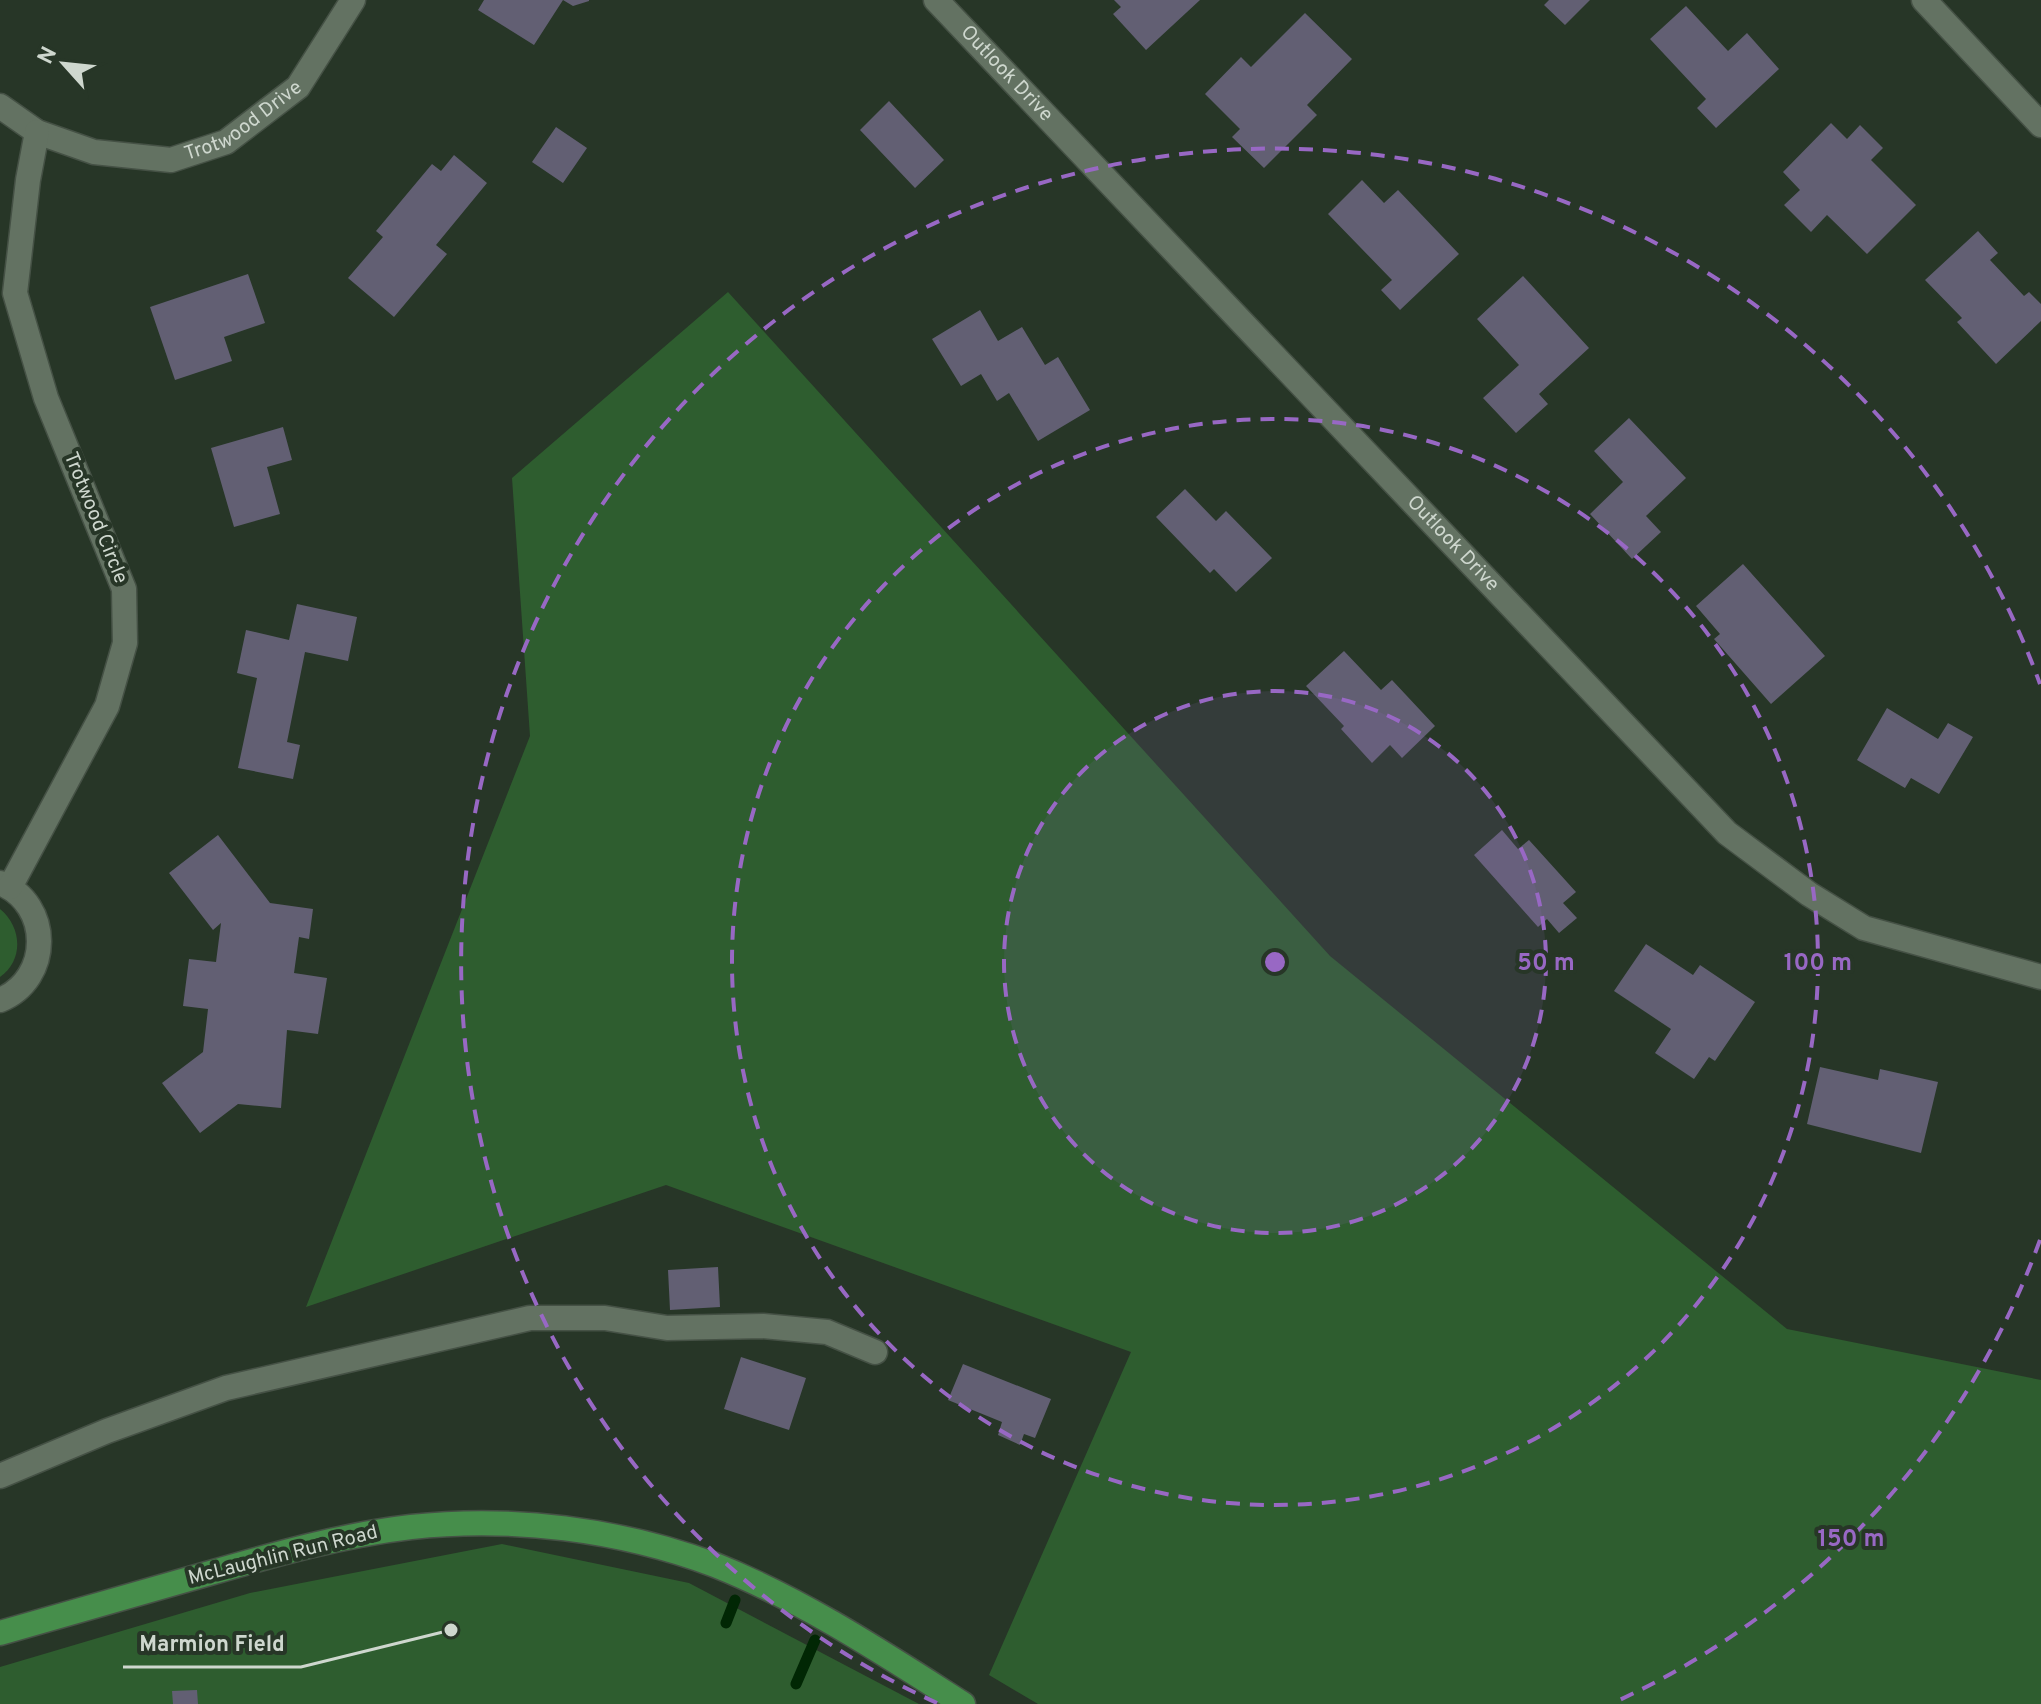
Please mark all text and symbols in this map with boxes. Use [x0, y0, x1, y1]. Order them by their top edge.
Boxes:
street label: Outlook Drive [954, 20, 1058, 128]
north arrow [24, 24, 104, 104]
text: N [33, 43, 64, 69]
street label: Trotwood Drive [181, 75, 308, 168]
street label: Trotwood Circle [57, 448, 133, 588]
street label: Outlook Drive [1400, 490, 1504, 598]
centre of rings [1261, 948, 1289, 976]
text: 50 m [1517, 949, 1575, 979]
text: 100 m [1784, 949, 1852, 979]
street label: McLaughlin Run Road [186, 1520, 380, 1592]
text: 150 m [1817, 1525, 1885, 1555]
callout: Marmion Field [123, 1621, 301, 1667]
text: Marmion Field [139, 1632, 285, 1659]

